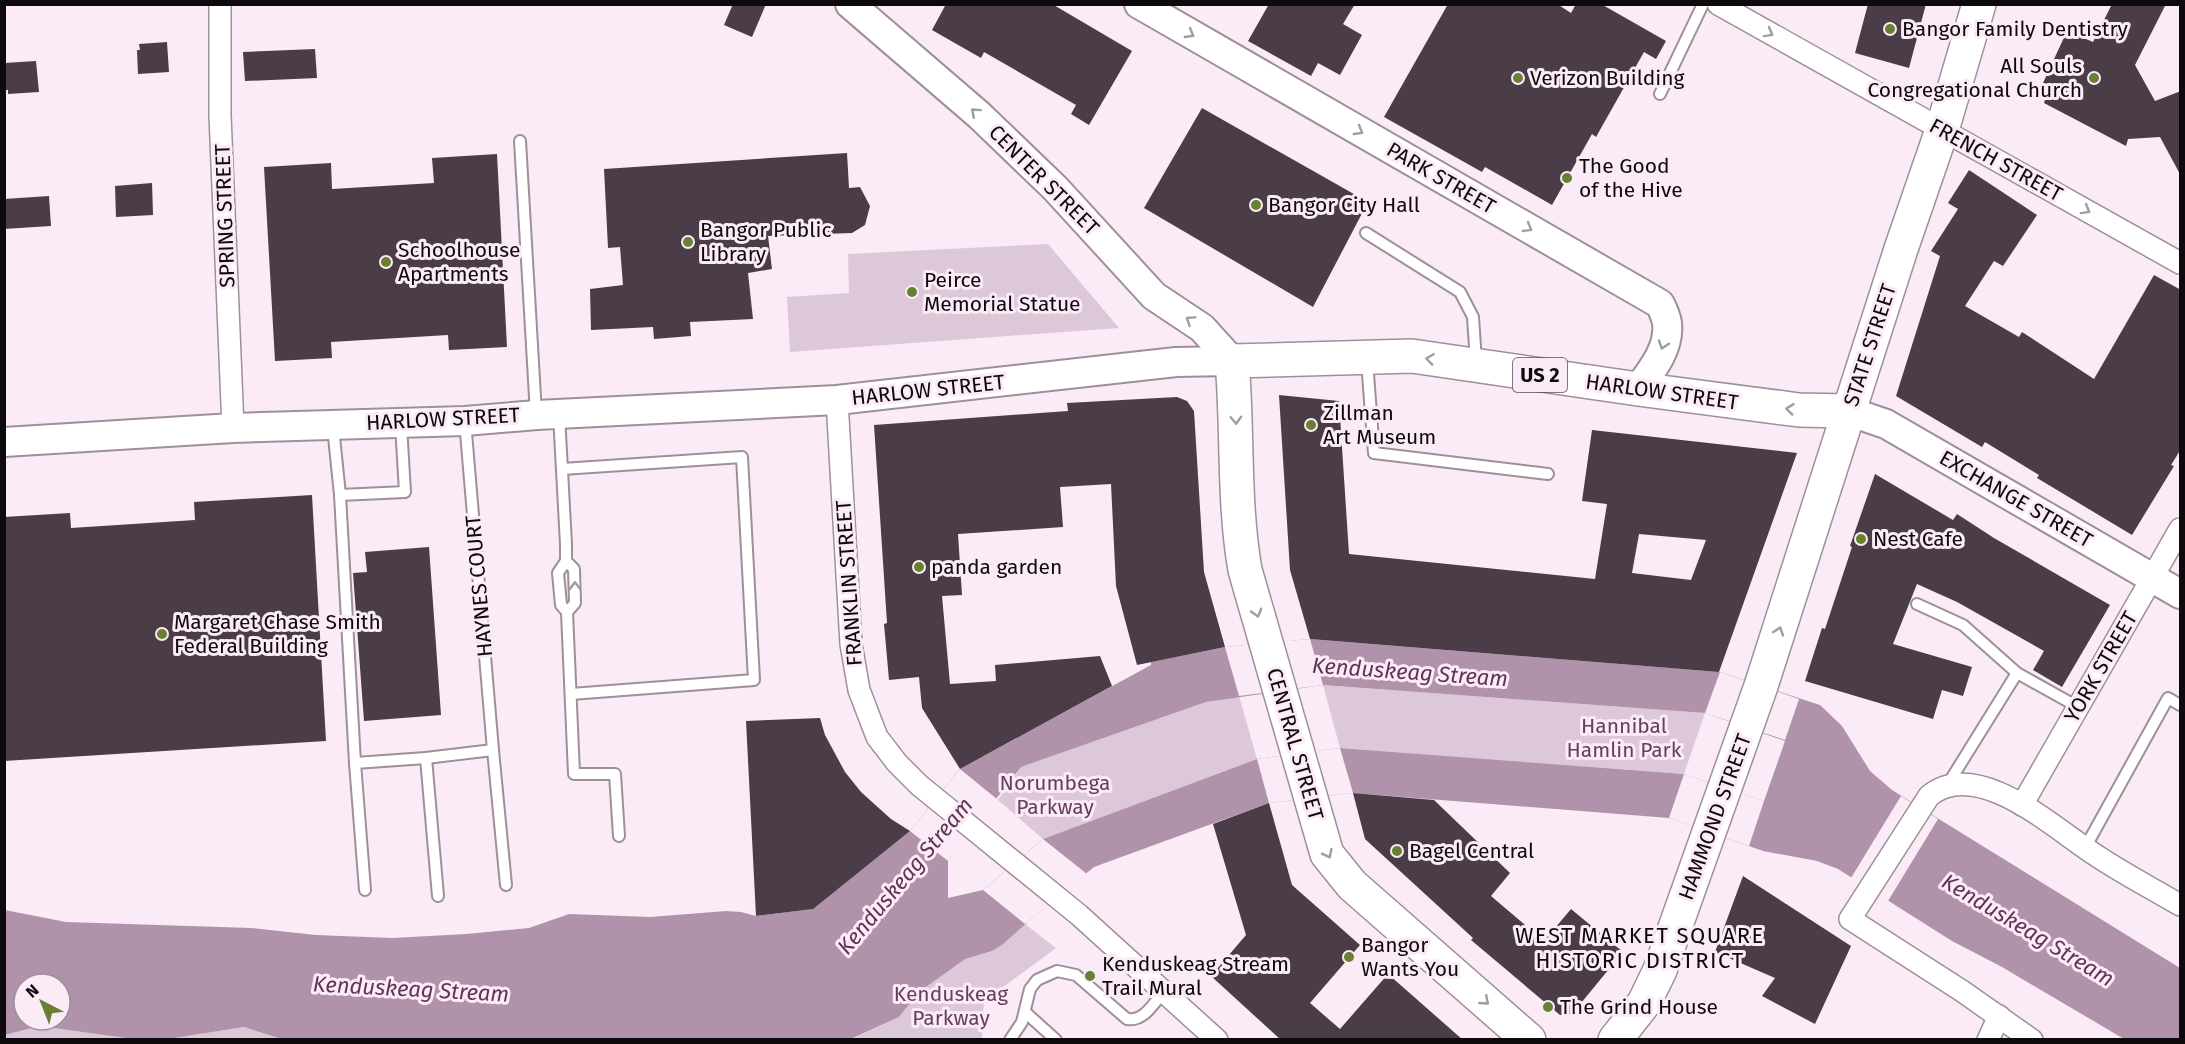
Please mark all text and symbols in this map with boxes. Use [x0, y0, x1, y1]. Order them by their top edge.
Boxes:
place label: Bangor Family Dentistry [1902, 16, 2129, 42]
marker: Bangor Family Dentistry [1883, 22, 1897, 36]
one-way arrow [1184, 26, 1194, 38]
one-way arrow [1763, 26, 1773, 37]
place label: All Souls Congregational Church [1867, 53, 2082, 103]
place label: Verizon Building [1530, 65, 1685, 91]
marker: Verizon Building [1511, 71, 1525, 85]
marker: All Souls Congregational Church [2087, 71, 2101, 85]
one-way arrow [972, 108, 982, 119]
street label: FRENCH STREET [1925, 113, 2067, 207]
street label: CENTER STREET [983, 119, 1105, 241]
one-way arrow [1353, 124, 1363, 135]
street label: PARK STREET [1382, 136, 1500, 220]
street label: SPRING STREET [209, 144, 240, 288]
place label: The Good of the Hive [1579, 153, 1683, 203]
marker: The Good of the Hive [1560, 171, 1574, 185]
place label: Bangor City Hall [1268, 192, 1420, 218]
marker: Bangor City Hall [1249, 198, 1263, 212]
one-way arrow [2080, 203, 2090, 214]
place label: Bangor Public Library [700, 217, 831, 267]
one-way arrow [1522, 221, 1532, 232]
marker: Bangor Public Library [681, 235, 695, 249]
place label: Schoolhouse Apartments [398, 237, 521, 287]
marker: Schoolhouse Apartments [379, 255, 393, 269]
place label: Peirce Memorial Statue [924, 267, 1081, 317]
street label: STATE STREET [1838, 280, 1902, 410]
marker: Peirce Memorial Statue [905, 285, 919, 299]
one-way arrow [1186, 316, 1197, 327]
one-way arrow [1658, 339, 1670, 350]
one-way arrow [1426, 353, 1435, 365]
road number: US 2 [1513, 358, 1567, 392]
street label: HARLOW STREET [1584, 368, 1740, 416]
street label: HARLOW STREET [850, 369, 1006, 411]
place label: Zillman Art Museum [1323, 400, 1436, 450]
street label: HARLOW STREET [365, 402, 521, 436]
one-way arrow [1785, 403, 1795, 416]
one-way arrow [1230, 415, 1242, 424]
marker: Zillman Art Museum [1304, 418, 1318, 432]
street label: EXCHANGE STREET [1935, 445, 2097, 553]
street label: FRANKLIN STREET [830, 499, 868, 667]
street label: HAYNES COURT [460, 514, 498, 658]
place label: Nest Cafe [1873, 526, 1963, 552]
marker: Nest Cafe [1854, 532, 1868, 546]
place label: panda garden [931, 554, 1062, 580]
marker: panda garden [912, 560, 926, 574]
one-way arrow [569, 582, 581, 591]
one-way arrow [1250, 607, 1262, 618]
street label: YORK STREET [2059, 607, 2143, 727]
place label: Margaret Chase Smith Federal Building [174, 609, 381, 659]
one-way arrow [1772, 626, 1784, 637]
marker: Margaret Chase Smith Federal Building [155, 627, 169, 641]
water label: Kenduskeag Stream [1311, 652, 1509, 692]
street label: CENTRAL STREET [1261, 665, 1329, 823]
park label: Hannibal Hamlin Park [1567, 713, 1682, 763]
street label: HAMMOND STREET [1673, 730, 1757, 903]
park label: Norumbega Parkway [1000, 770, 1110, 820]
water label: Kenduskeag Stream [832, 792, 978, 960]
place label: Bagel Central [1409, 838, 1534, 864]
marker: Bagel Central [1390, 844, 1404, 858]
one-way arrow [1321, 847, 1332, 858]
water label: Kenduskeag Stream [1937, 868, 2119, 992]
district label: WEST MARKET SQUARE HISTORIC DISTRICT [1515, 922, 1765, 974]
place label: Bangor Wants You [1361, 932, 1459, 982]
marker: Bangor Wants You [1342, 950, 1356, 964]
place label: Kenduskeag Stream Trail Mural [1102, 951, 1289, 1001]
marker: Kenduskeag Stream Trail Mural [1083, 969, 1097, 983]
water label: Kenduskeag Stream [312, 970, 510, 1008]
north arrow [12, 972, 72, 1032]
text: N [22, 981, 43, 1002]
park label: Kenduskeag Parkway [894, 981, 1008, 1031]
one-way arrow [1478, 994, 1489, 1005]
place label: The Grind House [1560, 994, 1718, 1020]
marker: The Grind House [1541, 1000, 1555, 1014]

